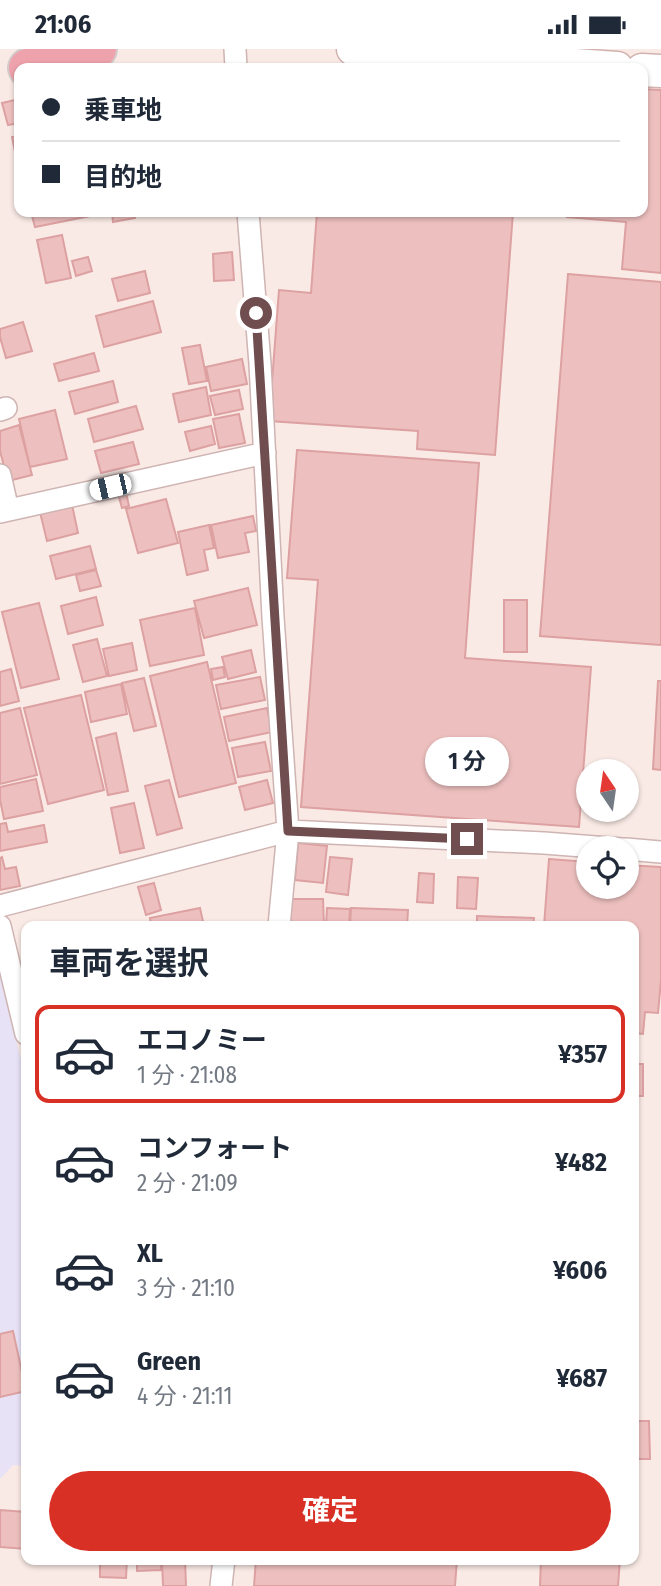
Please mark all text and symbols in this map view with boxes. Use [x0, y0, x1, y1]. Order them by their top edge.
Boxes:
text: 21:06 [35, 9, 91, 40]
text: 乗車地 [84, 95, 162, 126]
text: 目的地 [84, 162, 162, 193]
route start [240, 297, 272, 329]
car [88, 472, 133, 502]
callout: 1 分 [425, 737, 509, 787]
text: 1 分 [448, 747, 486, 775]
north arrow [576, 759, 639, 823]
map controls [576, 759, 639, 899]
route end [451, 823, 483, 855]
button: locate [576, 836, 639, 899]
text: 車両を選択 [49, 944, 209, 982]
icon: car [53, 1023, 116, 1086]
text: エコノミー [137, 1025, 267, 1056]
text: ¥357 [558, 1039, 607, 1070]
text: 1 分 · 21:08 [137, 1061, 237, 1089]
icon: car [53, 1131, 116, 1194]
text: コンフォート [137, 1133, 292, 1164]
text: ¥482 [555, 1147, 607, 1178]
text: 2 分 · 21:09 [137, 1169, 238, 1197]
text: XL [137, 1238, 163, 1269]
icon: car [53, 1239, 116, 1302]
text: ¥606 [553, 1255, 607, 1286]
text: 3 分 · 21:10 [137, 1274, 235, 1302]
text: Green [137, 1346, 201, 1377]
icon: car [53, 1347, 116, 1410]
text: ¥687 [556, 1363, 607, 1394]
text: 4 分 · 21:11 [137, 1382, 232, 1410]
button: 確定 [49, 1471, 611, 1551]

